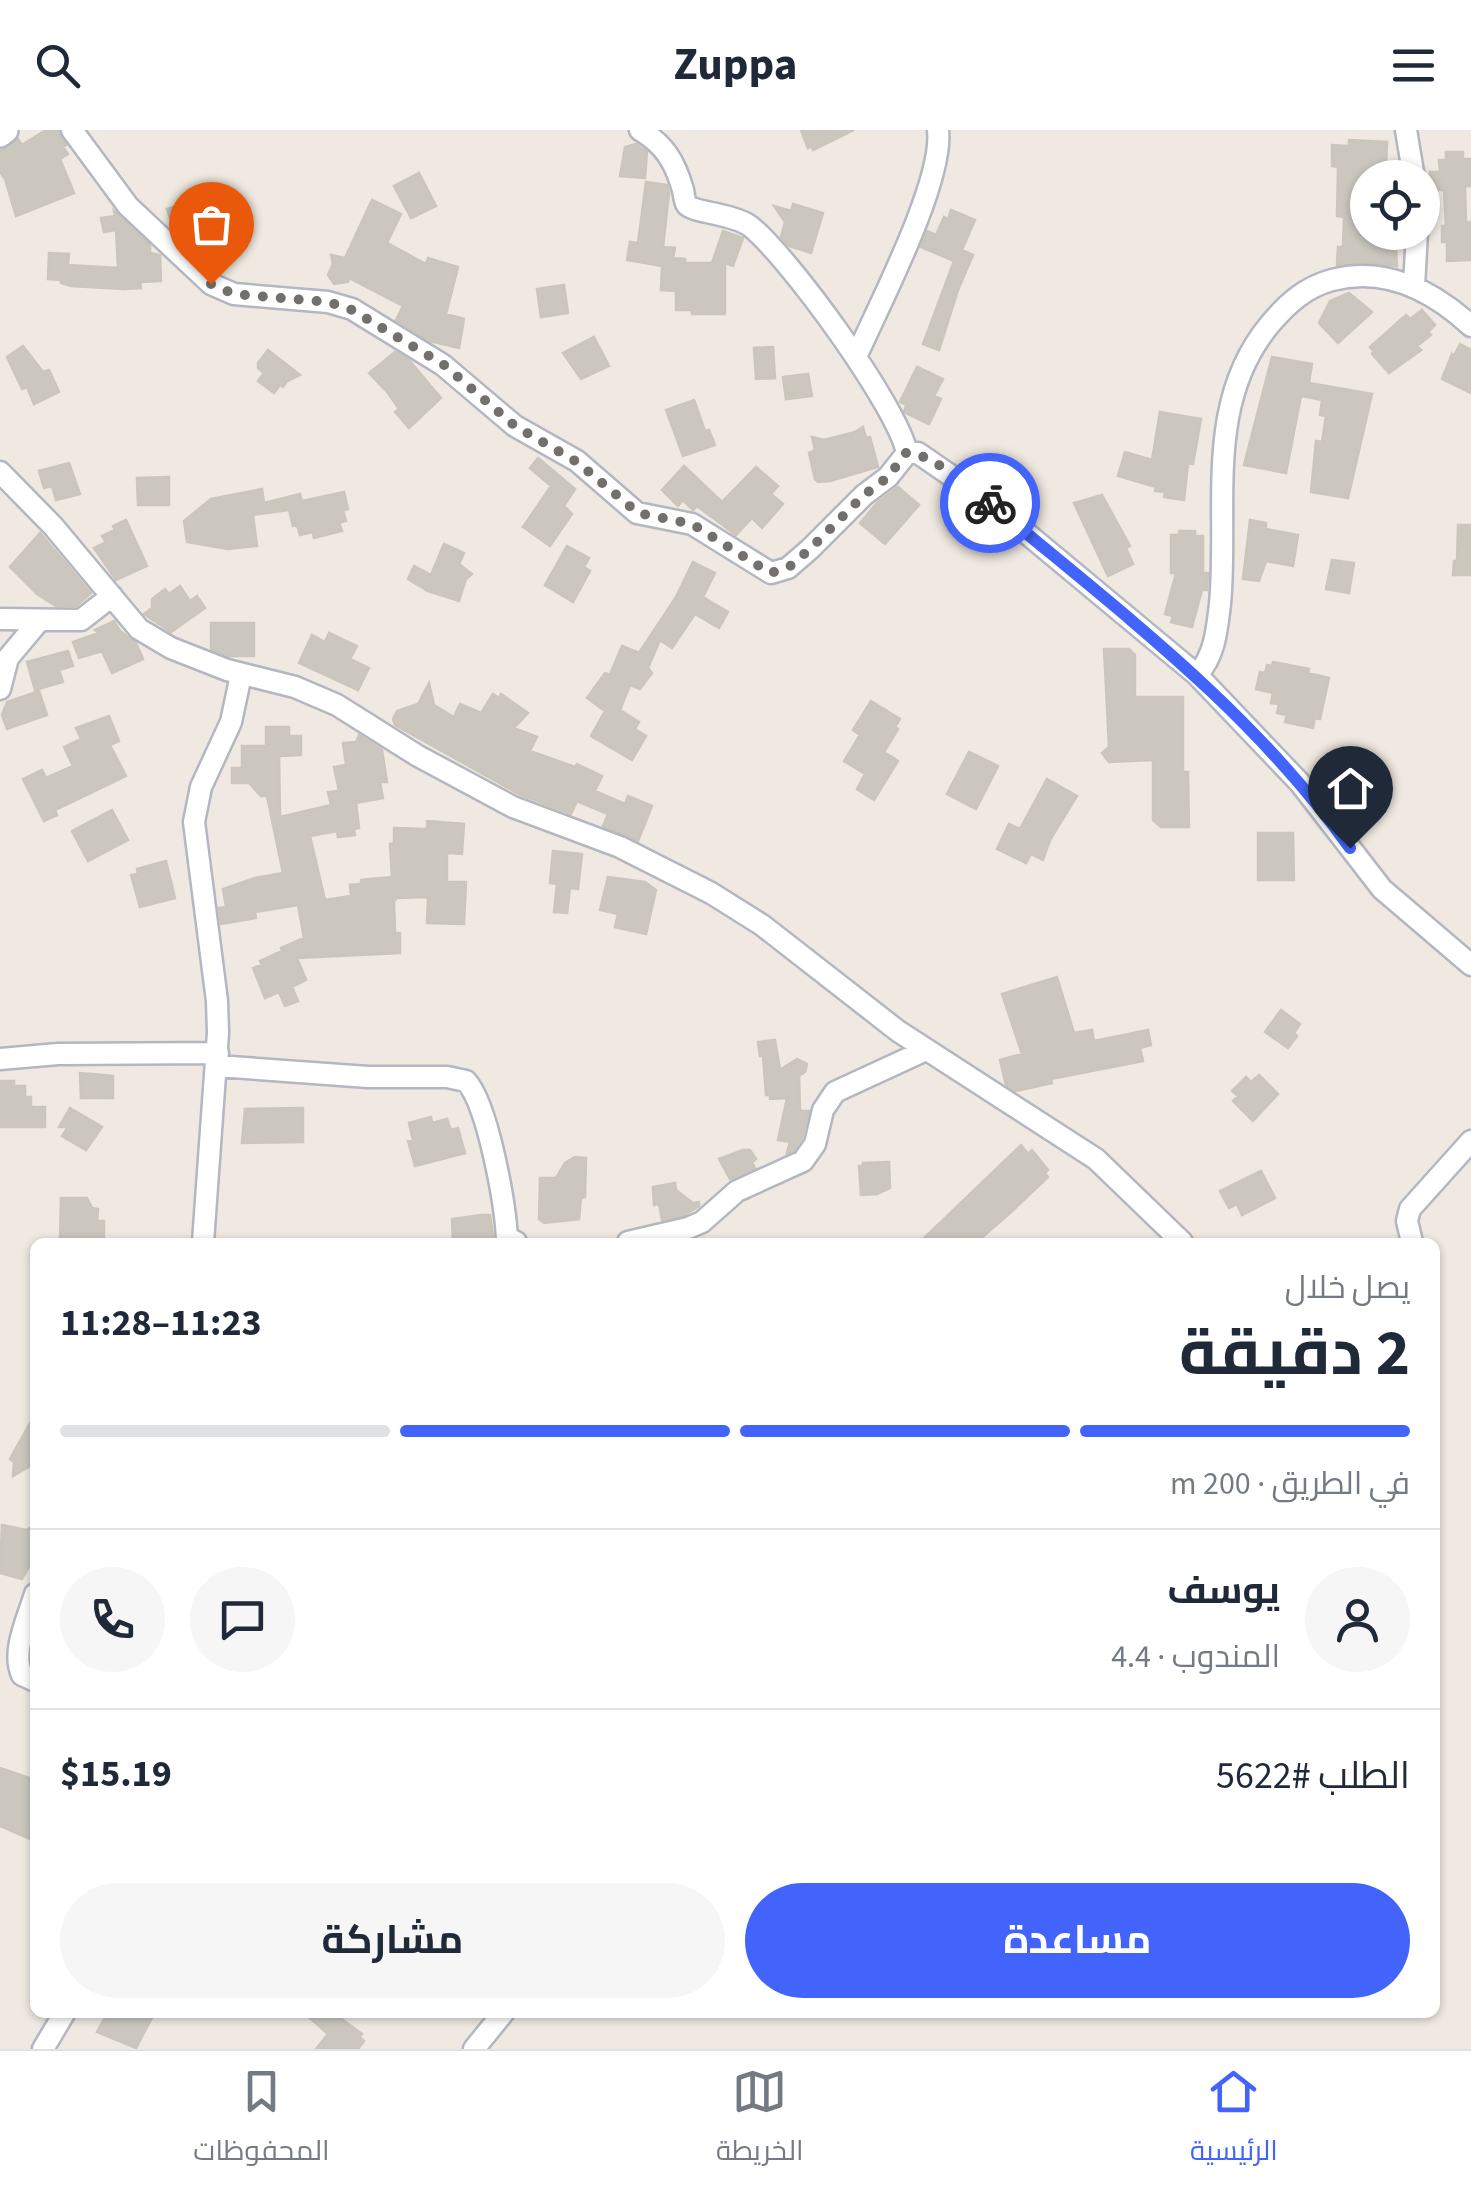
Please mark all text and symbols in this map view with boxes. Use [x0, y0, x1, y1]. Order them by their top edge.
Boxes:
text: Zuppa [673, 33, 798, 97]
icon: search [30, 38, 85, 93]
icon: menu [1386, 38, 1441, 93]
map controls [1350, 160, 1440, 250]
button: locate [1350, 160, 1440, 250]
pin [169, 182, 254, 285]
icon: bag [184, 197, 239, 252]
courier [940, 453, 1040, 553]
icon: bike [963, 476, 1018, 531]
pin [1308, 746, 1393, 849]
icon: home [1323, 761, 1378, 816]
text: يصل خلال [1285, 1265, 1410, 1311]
text: 11:23–11:28 [60, 1296, 262, 1350]
text: 2 دقيقة [1179, 1307, 1410, 1400]
text: في الطريق · 200 m [1170, 1461, 1410, 1507]
text: يوسف [1167, 1564, 1280, 1618]
button: phone [60, 1567, 165, 1672]
button: chat [190, 1567, 295, 1672]
button: person [1305, 1567, 1410, 1672]
text: المندوب · 4.4 [1111, 1634, 1280, 1680]
text: $15.19 [60, 1747, 172, 1801]
text: الطلب #5622 [1216, 1749, 1410, 1803]
button: مشاركة [60, 1883, 725, 1998]
button: مساعدة [745, 1883, 1410, 1998]
tab: المحفوظات [193, 2064, 330, 2176]
tab: الخريطة [716, 2064, 803, 2176]
tab: الرئيسية [1190, 2064, 1278, 2176]

